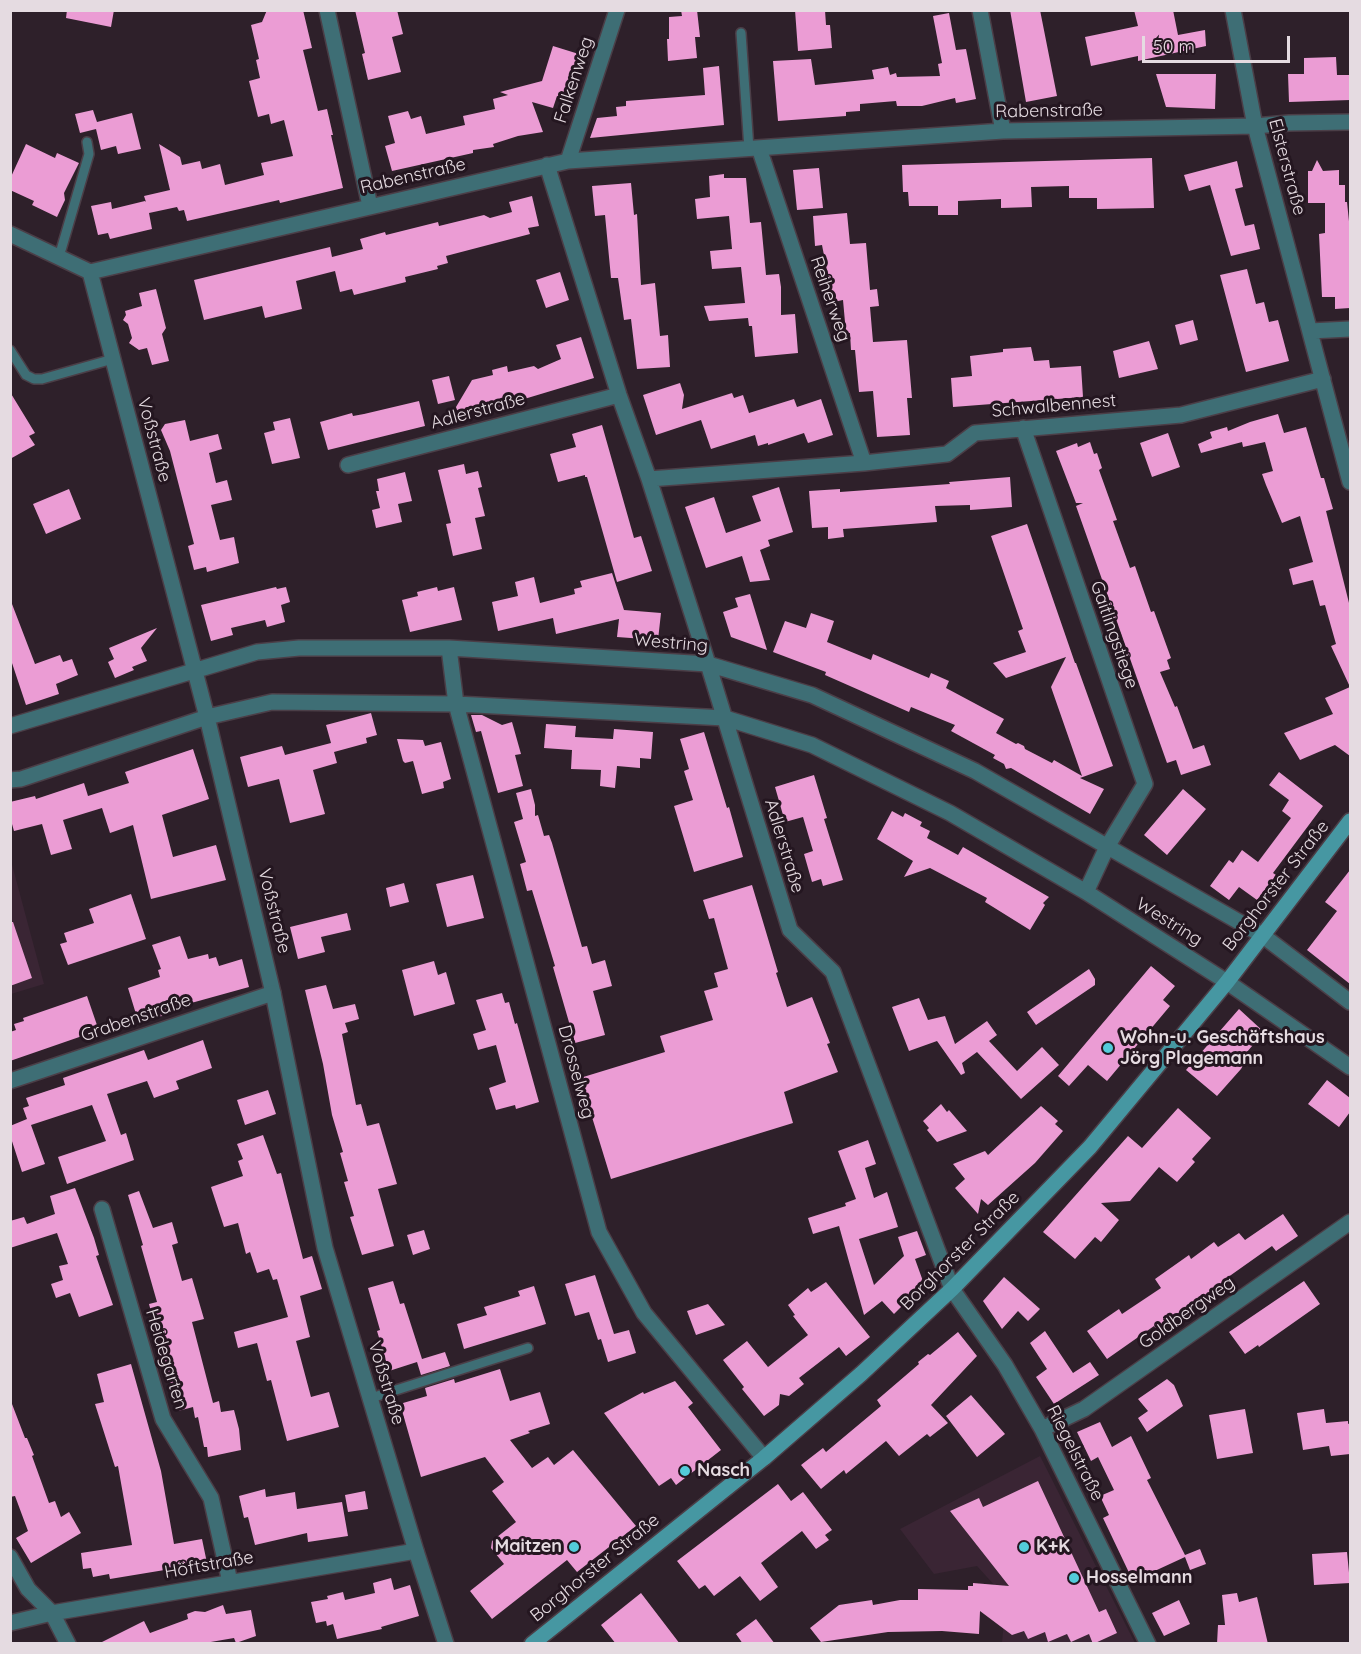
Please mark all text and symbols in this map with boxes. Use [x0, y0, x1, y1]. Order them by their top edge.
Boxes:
scale bar [1145, 24, 1294, 62]
street label: Falkenweg [550, 34, 598, 126]
text: 50 m [1153, 35, 1195, 58]
street label: Rabenstraße [995, 99, 1103, 123]
street label: Elsterstraße [1264, 116, 1310, 218]
street label: Rabenstraße [358, 153, 468, 199]
street label: Reiherweg [805, 253, 855, 345]
street label: Adlerstraße [428, 388, 528, 434]
street label: Schwalbennest [991, 390, 1117, 422]
street label: Voßstraße [132, 395, 176, 485]
street label: Gaitlingstiege [1085, 578, 1143, 692]
street label: Westring [633, 629, 709, 657]
street label: Adlerstraße [760, 797, 808, 895]
street label: Borghorster Straße [1218, 816, 1334, 956]
street label: Voßstraße [253, 866, 295, 956]
street label: Westring [1132, 893, 1206, 951]
street label: Grabenstraße [78, 989, 194, 1047]
street label: Drosselweg [553, 1023, 599, 1121]
place label: Wohn-u. Geschäftshaus Jörg Plagemann [1120, 1027, 1325, 1070]
marker: Wohn-u. Geschäftshaus Jörg Plagemann [1101, 1041, 1115, 1055]
street label: Borghorster Straße [896, 1187, 1024, 1315]
street label: Goldbergweg [1135, 1272, 1239, 1354]
street label: Heidegarten [141, 1306, 191, 1412]
street label: Voßstraße [363, 1338, 409, 1428]
street label: Riegelstraße [1042, 1402, 1108, 1504]
place label: Nasch [697, 1460, 750, 1482]
marker: Nasch [678, 1464, 692, 1478]
street label: Borghorster Straße [526, 1509, 664, 1627]
place label: Maitzen [494, 1536, 562, 1558]
place label: K+K [1036, 1536, 1070, 1558]
marker: Maitzen [567, 1540, 581, 1554]
marker: K+K [1017, 1540, 1031, 1554]
street label: Höftstraße [163, 1547, 255, 1583]
place label: Hosselmann [1086, 1567, 1192, 1589]
marker: Hosselmann [1067, 1571, 1081, 1585]

